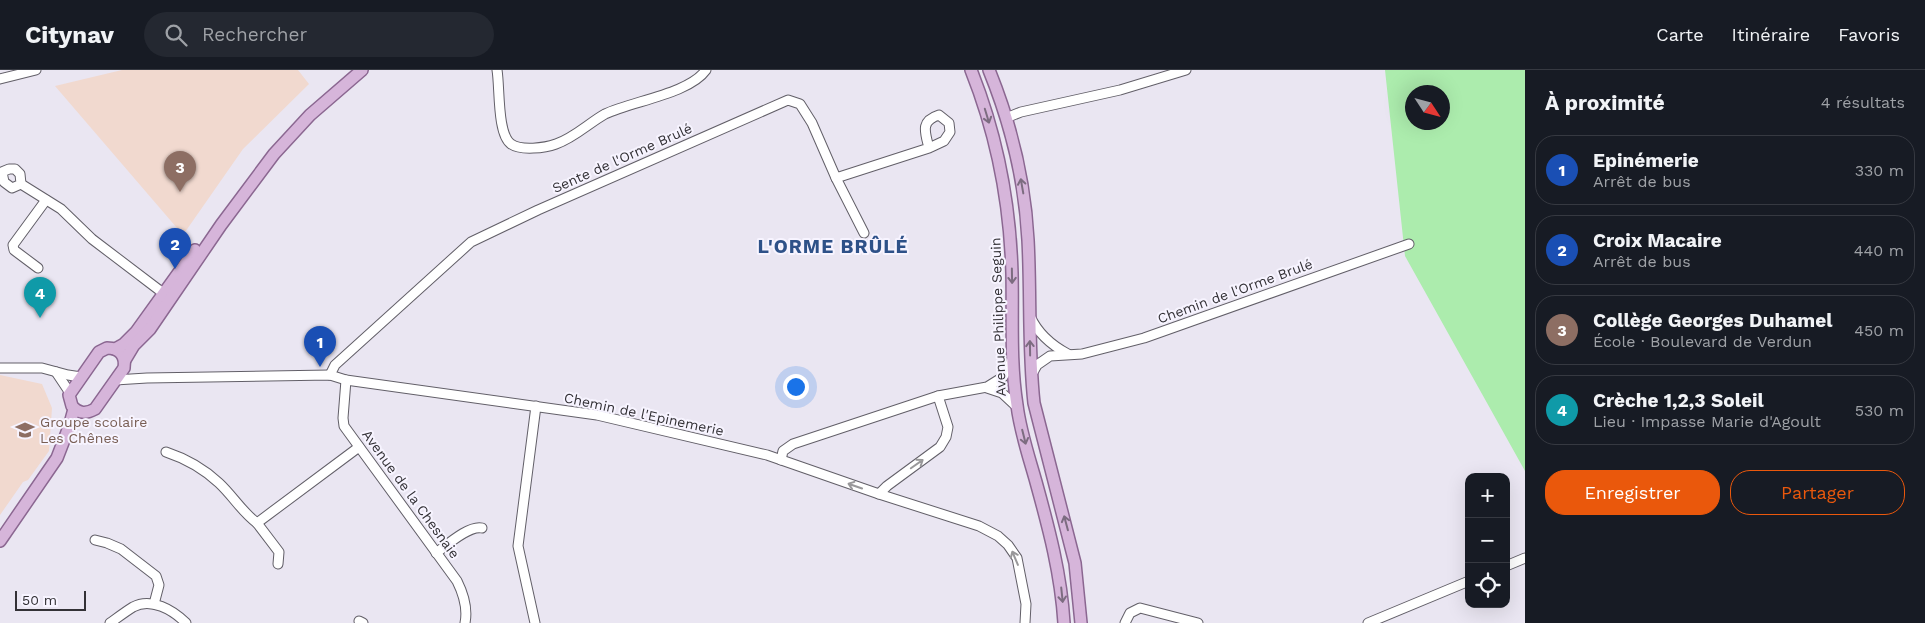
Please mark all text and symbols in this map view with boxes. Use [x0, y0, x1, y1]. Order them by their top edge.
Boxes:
search box [144, 12, 494, 57]
text: Citynav [25, 21, 114, 49]
icon: search [162, 21, 190, 49]
text: Rechercher [202, 23, 307, 46]
text: Carte [1656, 24, 1704, 45]
text: Itinéraire [1732, 24, 1810, 45]
text: Favoris [1838, 24, 1900, 45]
north arrow [1405, 85, 1450, 130]
text: À proximité [1545, 90, 1665, 115]
text: 4 résultats [1821, 93, 1905, 112]
one-way arrow [983, 107, 993, 123]
street label: Sente de l'Orme Brulé [550, 120, 694, 196]
text: Epinémerie [1593, 149, 1699, 172]
pin: 3 [164, 151, 196, 192]
text: 1 [1559, 161, 1565, 180]
text: 330 m [1855, 161, 1904, 180]
text: Arrêt de bus [1593, 172, 1691, 191]
one-way arrow [1016, 178, 1026, 194]
pin: 2 [159, 228, 191, 269]
text: Croix Macaire [1593, 229, 1722, 252]
district label: L'ORME BRÛLÉ [757, 235, 909, 258]
street label: Avenue Philippe Seguin [987, 237, 1009, 397]
text: 2 [1557, 241, 1567, 260]
text: 440 m [1854, 241, 1904, 260]
text: Arrêt de bus [1593, 252, 1691, 271]
street label: Chemin de l'Orme Brulé [1155, 255, 1315, 327]
one-way arrow [1007, 268, 1017, 284]
pin: 4 [24, 277, 56, 318]
text: Collège Georges Duhamel [1593, 309, 1832, 332]
text: 3 [1557, 321, 1567, 340]
text: 450 m [1854, 321, 1904, 340]
pin: 1 [304, 326, 336, 367]
text: École · Boulevard de Verdun [1593, 332, 1812, 351]
one-way arrow [1025, 340, 1035, 356]
your location [783, 374, 809, 400]
street label: Chemin de l'Epinemerie [563, 389, 725, 439]
text: Crèche 1,2,3 Soleil [1593, 389, 1764, 412]
text: 4 [1557, 401, 1567, 420]
text: 530 m [1855, 401, 1904, 420]
text: Lieu · Impasse Marie d'Agoult [1593, 412, 1821, 431]
place label: Groupe scolaire Les Chênes [40, 414, 147, 446]
school or university icon: Groupe scolaire Les Chênes [14, 419, 36, 441]
street label: Avenue de la Chesnaie [359, 427, 463, 561]
one-way arrow [1020, 429, 1029, 445]
one-way arrow [910, 458, 923, 469]
button: Enregistrer [1545, 470, 1720, 515]
button: Partager [1730, 470, 1905, 515]
map controls [1465, 473, 1510, 608]
button: + [1465, 473, 1510, 518]
one-way arrow [848, 481, 864, 491]
one-way arrow [1060, 516, 1070, 532]
button: − [1465, 518, 1510, 563]
one-way arrow [1010, 551, 1019, 566]
button: locate [1465, 563, 1510, 608]
one-way arrow [1057, 587, 1067, 603]
scale bar [15, 588, 86, 611]
text: 50 m [22, 592, 57, 608]

